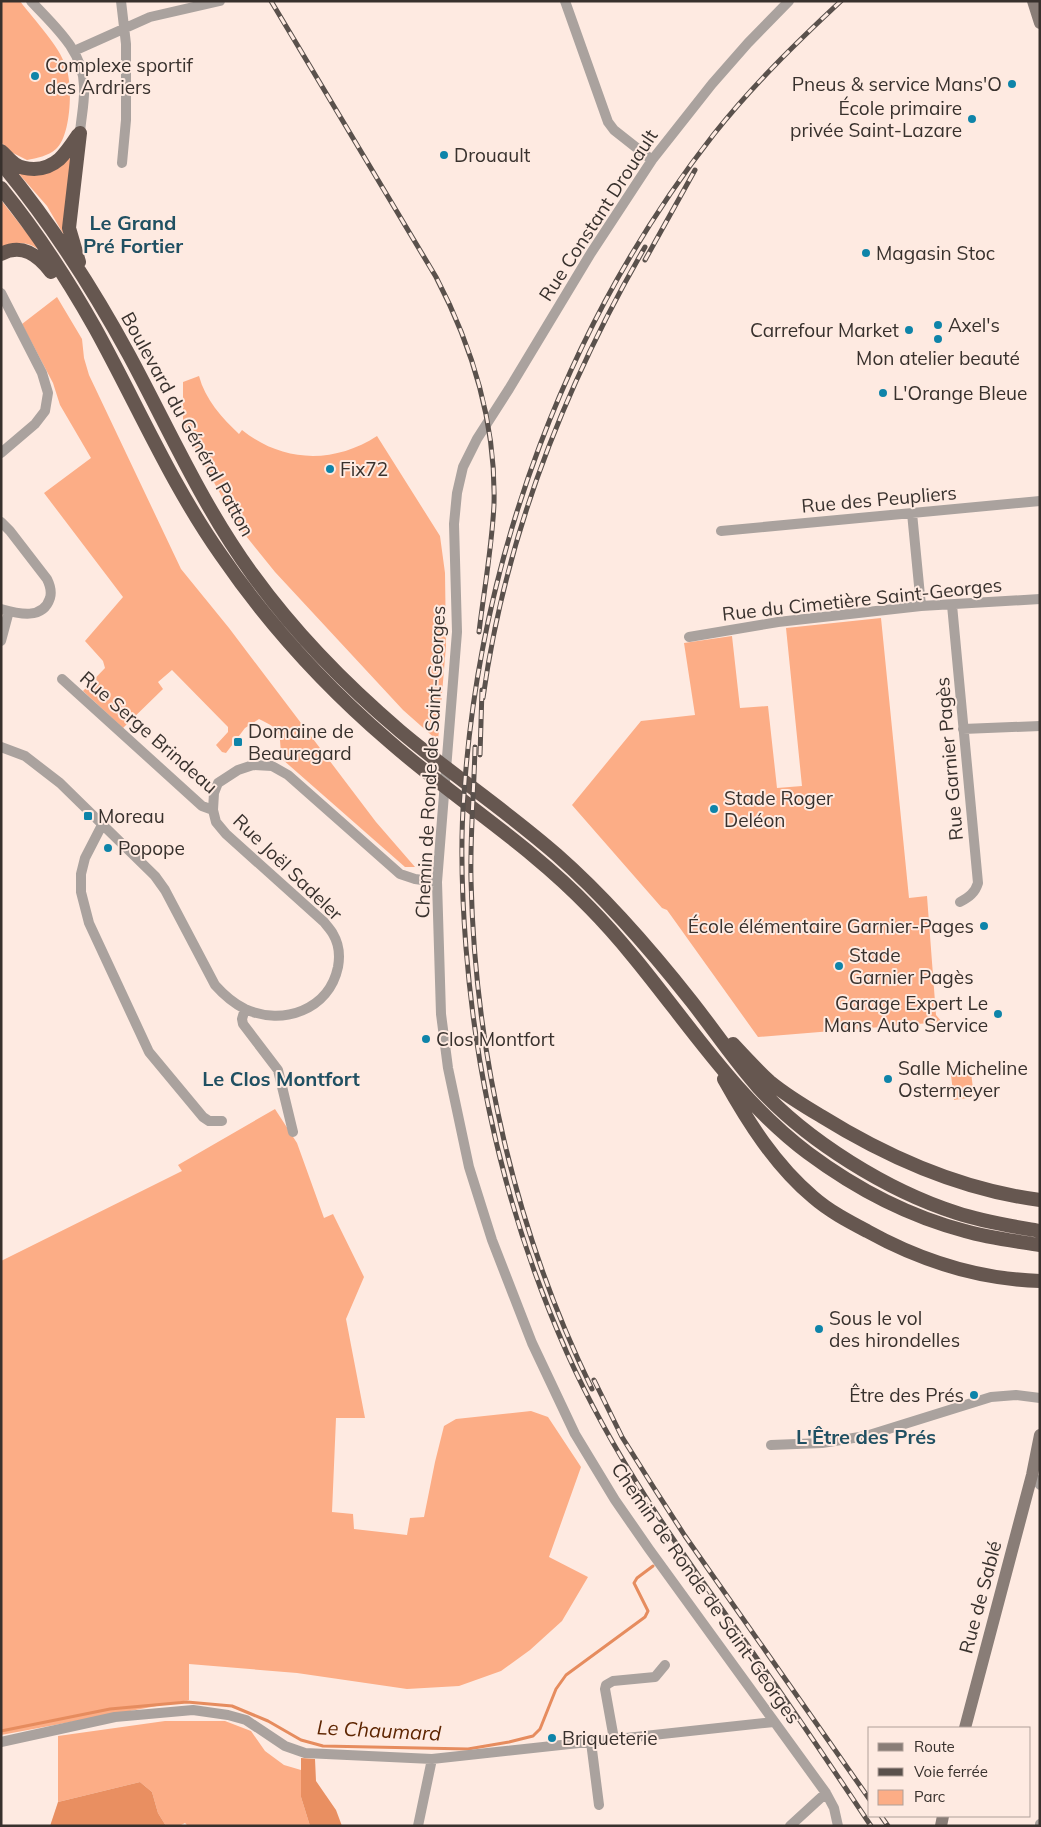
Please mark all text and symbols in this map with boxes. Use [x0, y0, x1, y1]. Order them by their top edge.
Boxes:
place label: Complexe sportif des Ardriers [45, 53, 194, 99]
marker: Complexe sportif des Ardriers [29, 70, 41, 82]
place label: Pneus & service Mans'O [792, 72, 1002, 96]
marker: Pneus & service Mans'O [1006, 78, 1018, 90]
place label: École primaire privée Saint-Lazare [790, 96, 962, 142]
marker: École primaire privée Saint-Lazare [966, 113, 978, 125]
street label: Rue Constant Drouault [533, 124, 663, 305]
place label: Drouault [454, 143, 531, 167]
marker: Drouault [438, 149, 450, 161]
district label: Le Grand Pré Fortier [83, 210, 183, 258]
place label: Magasin Stoc [876, 241, 995, 265]
marker: Magasin Stoc [860, 247, 872, 259]
street label: Boulevard du Général Patton [116, 308, 260, 540]
place label: Axel's [948, 313, 1000, 337]
place label: Carrefour Market [750, 318, 899, 342]
marker: Axel's [932, 319, 944, 331]
marker: Carrefour Market [903, 324, 915, 336]
marker: Mon atelier beauté [932, 333, 944, 345]
place label: Mon atelier beauté [856, 346, 1020, 370]
place label: L'Orange Bleue [893, 381, 1027, 405]
marker: L'Orange Bleue [877, 387, 889, 399]
place label: Fix72 [340, 457, 388, 481]
marker: Fix72 [324, 463, 336, 475]
street label: Rue des Peupliers [800, 480, 958, 518]
street label: Rue du Cimetière Saint-Georges [721, 572, 1003, 626]
street label: Chemin de Ronde de Saint-Georges [410, 605, 450, 919]
street label: Rue Serge Brindeau [75, 666, 223, 798]
street label: Rue Garnier Pagès [930, 676, 968, 842]
place label: Domaine de Beauregard [248, 719, 354, 765]
marker: Domaine de Beauregard [232, 736, 244, 748]
place label: Stade Roger Deléon [724, 786, 833, 832]
marker: Stade Roger Deléon [708, 803, 720, 815]
place label: Moreau [98, 804, 165, 828]
street label: Rue Joël Sadeler [228, 809, 348, 925]
marker: Moreau [82, 810, 94, 822]
place label: Popope [118, 836, 185, 860]
marker: Popope [102, 842, 114, 854]
place label: École élémentaire Garnier-Pages [688, 914, 974, 938]
marker: École élémentaire Garnier-Pages [978, 920, 990, 932]
place label: Stade Garnier Pagès [849, 943, 974, 989]
marker: Stade Garnier Pagès [833, 960, 845, 972]
place label: Garage Expert Le Mans Auto Service [824, 991, 988, 1037]
marker: Garage Expert Le Mans Auto Service [992, 1008, 1004, 1020]
place label: Clos Montfort [436, 1027, 555, 1051]
marker: Clos Montfort [420, 1033, 432, 1045]
place label: Salle Micheline Ostermeyer [898, 1056, 1028, 1102]
district label: Le Clos Montfort [202, 1066, 360, 1091]
marker: Salle Micheline Ostermeyer [882, 1073, 894, 1085]
place label: Sous le vol des hirondelles [829, 1306, 960, 1352]
marker: Sous le vol des hirondelles [813, 1323, 825, 1335]
place label: Être des Prés [849, 1383, 964, 1407]
marker: Être des Prés [968, 1389, 980, 1401]
district label: L'Être des Prés [796, 1424, 936, 1449]
street label: Chemin de Ronde de Saint-Georges [606, 1458, 806, 1728]
street label: Rue de Sablé [953, 1538, 1007, 1656]
water label: Le Chaumard [316, 1714, 442, 1746]
place label: Briqueterie [562, 1726, 658, 1750]
legend [868, 1727, 1031, 1817]
marker: Briqueterie [546, 1732, 558, 1744]
text: Route [914, 1737, 955, 1756]
text: Voie ferrée [914, 1762, 988, 1781]
text: Parc [914, 1787, 945, 1806]

